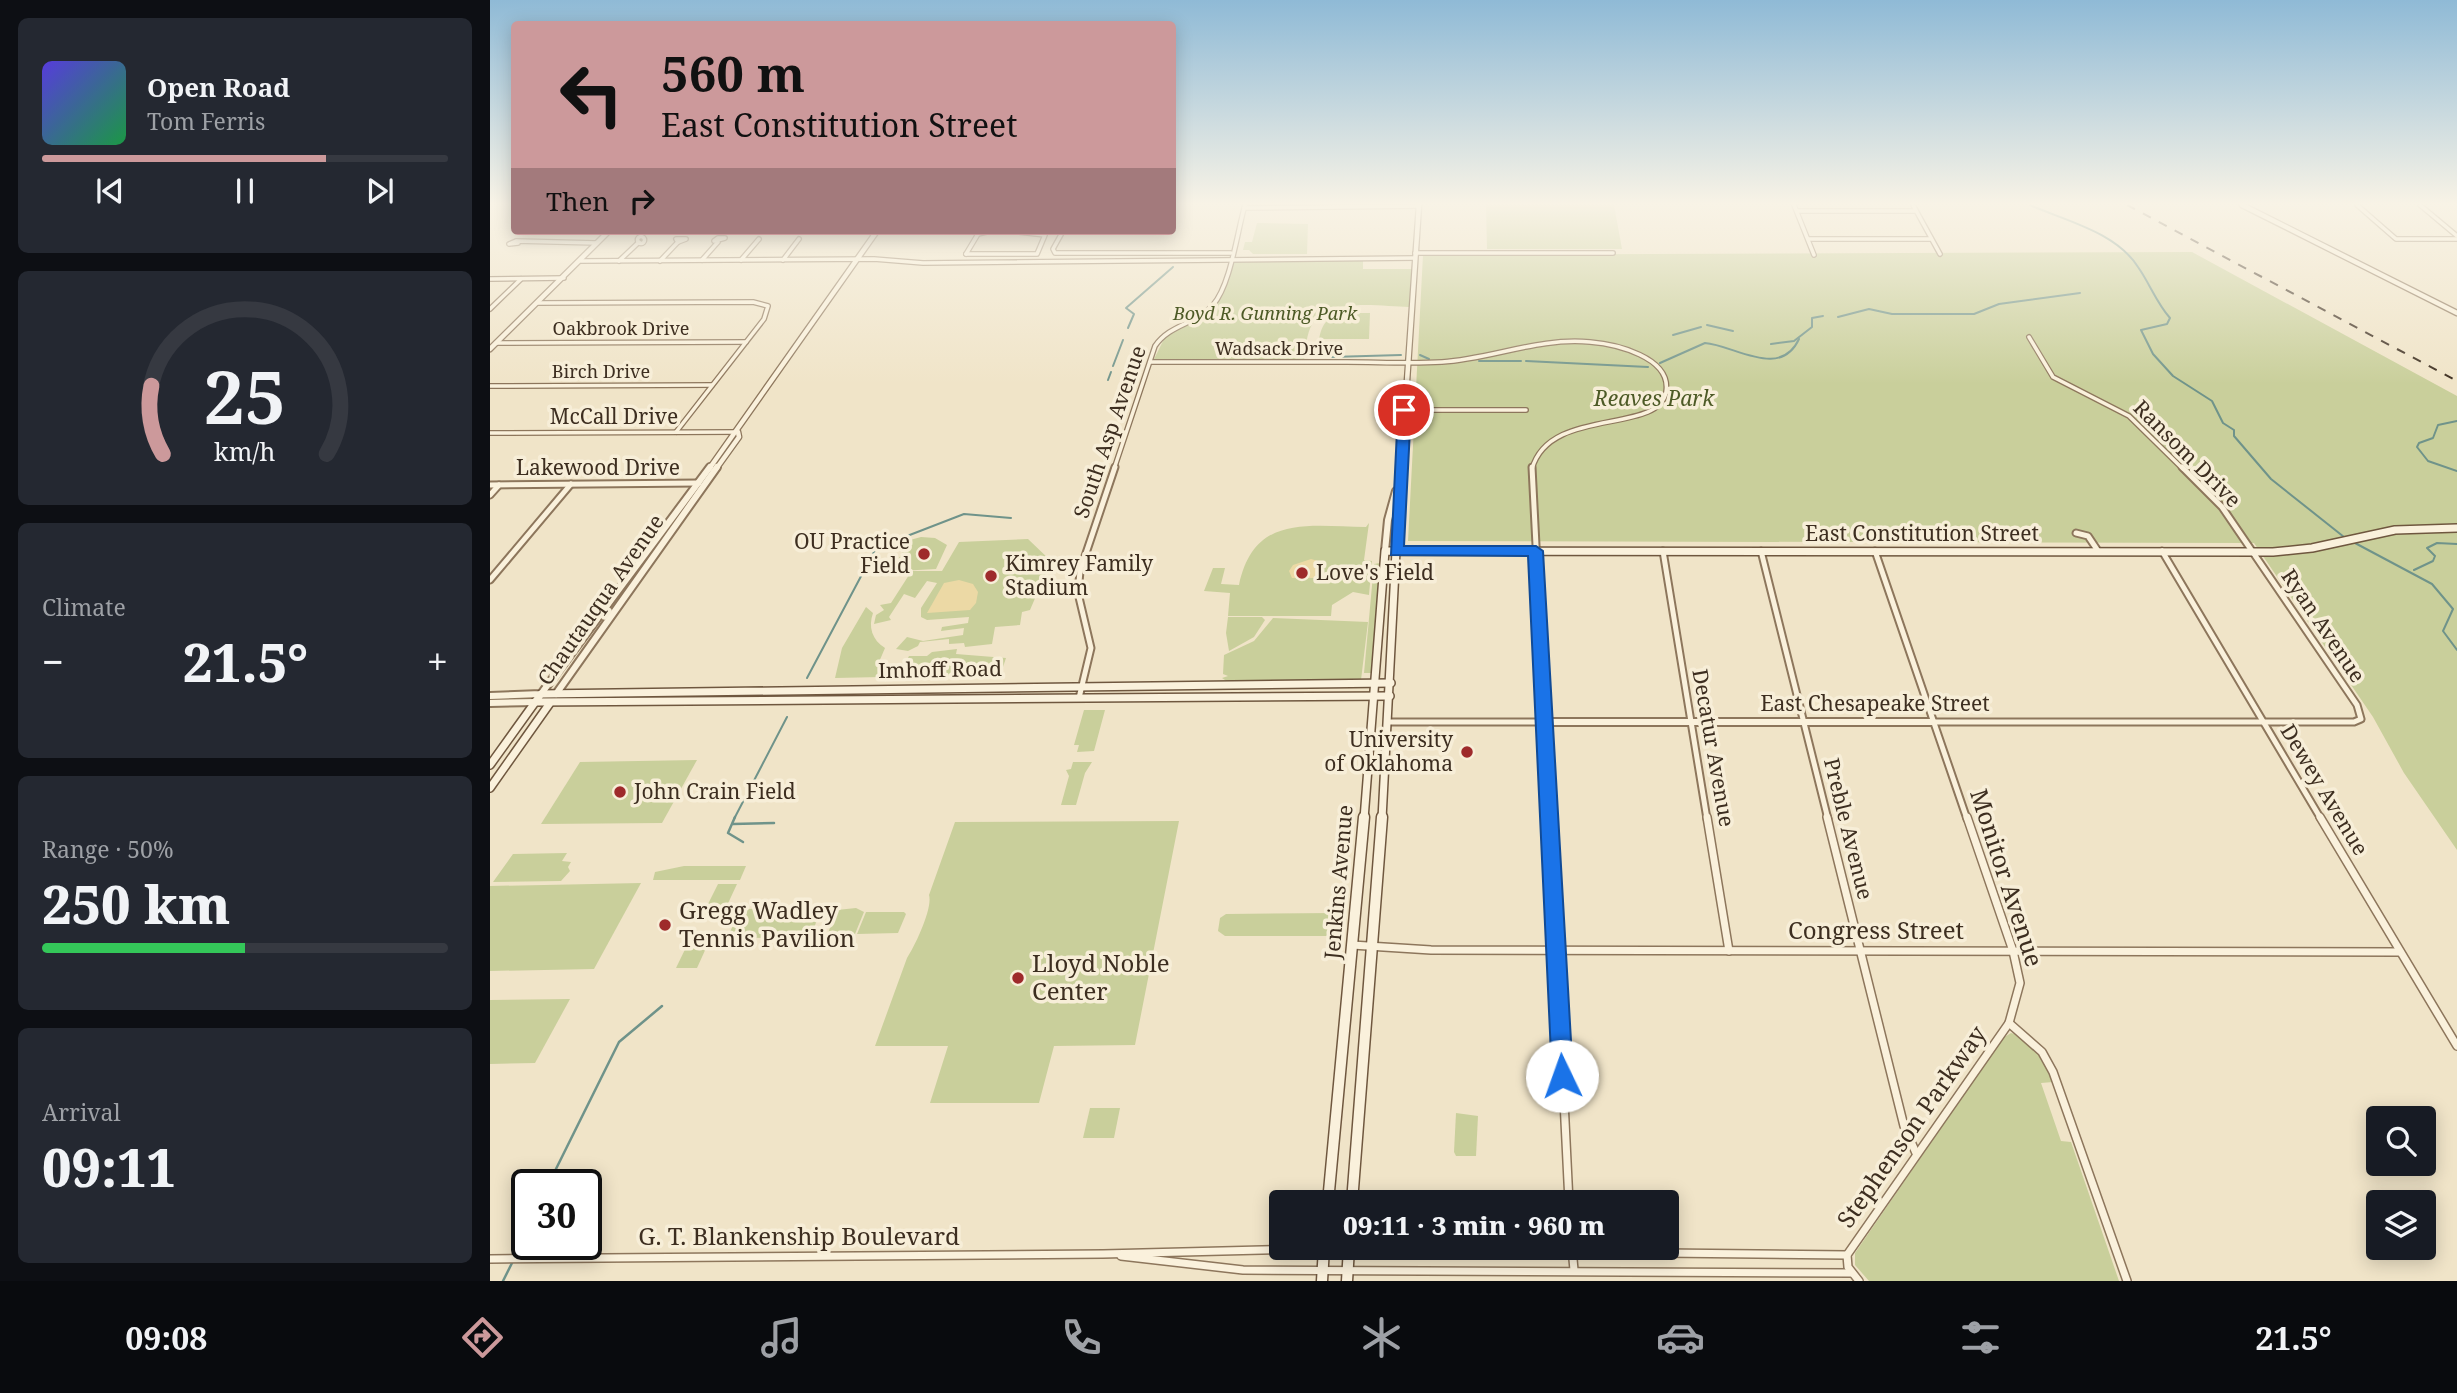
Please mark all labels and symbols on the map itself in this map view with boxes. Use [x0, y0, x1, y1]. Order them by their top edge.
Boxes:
park label: Boyd R. Gunning Park [1172, 301, 1358, 325]
street label: Oakbrook Drive [553, 316, 689, 340]
street label: Wadsack Drive [1215, 336, 1343, 360]
street label: South Asp Avenue [1066, 342, 1152, 522]
street label: Birch Drive [552, 359, 650, 383]
pin [1374, 380, 1434, 440]
park label: Reaves Park [1593, 384, 1715, 412]
street label: Ransom Drive [2128, 393, 2248, 513]
street label: McCall Drive [550, 402, 678, 430]
street label: Lakewood Drive [516, 453, 680, 481]
street label: Chautauqua Avenue [531, 508, 670, 690]
street label: East Constitution Street [1805, 519, 2039, 547]
place label: OU Practice Field [794, 527, 910, 579]
marker: OU Practice Field [916, 546, 932, 562]
place label: Kimrey Family Stadium [1005, 549, 1153, 601]
place label: Love's Field [1316, 558, 1434, 586]
street label: Ryan Avenue [2276, 563, 2372, 688]
marker: Love's Field [1294, 565, 1310, 581]
marker: Kimrey Family Stadium [983, 568, 999, 584]
street label: Imhoff Road [878, 654, 1002, 684]
street label: Decatur Avenue [1686, 667, 1742, 829]
street label: East Chesapeake Street [1760, 689, 1990, 717]
street label: Dewey Avenue [2275, 719, 2375, 860]
place label: University of Oklahoma [1324, 725, 1453, 777]
marker: University of Oklahoma [1459, 744, 1475, 760]
street label: Preble Avenue [1818, 755, 1880, 902]
place label: John Crain Field [633, 777, 796, 805]
marker: John Crain Field [612, 784, 628, 800]
street label: Monitor Avenue [1963, 784, 2052, 971]
street label: Jenkins Avenue [1317, 804, 1359, 961]
place label: Gregg Wadley Tennis Pavilion [679, 893, 855, 954]
street label: Congress Street [1788, 913, 1964, 946]
marker: Gregg Wadley Tennis Pavilion [657, 917, 673, 933]
place label: Lloyd Noble Center [1032, 946, 1169, 1007]
marker: Lloyd Noble Center [1010, 970, 1026, 986]
street label: Stephenson Parkway [1829, 1018, 1993, 1234]
position arrow [1525, 1039, 1599, 1113]
speed limit sign: 30 [511, 1169, 602, 1260]
street label: G. T. Blankenship Boulevard [638, 1219, 960, 1252]

